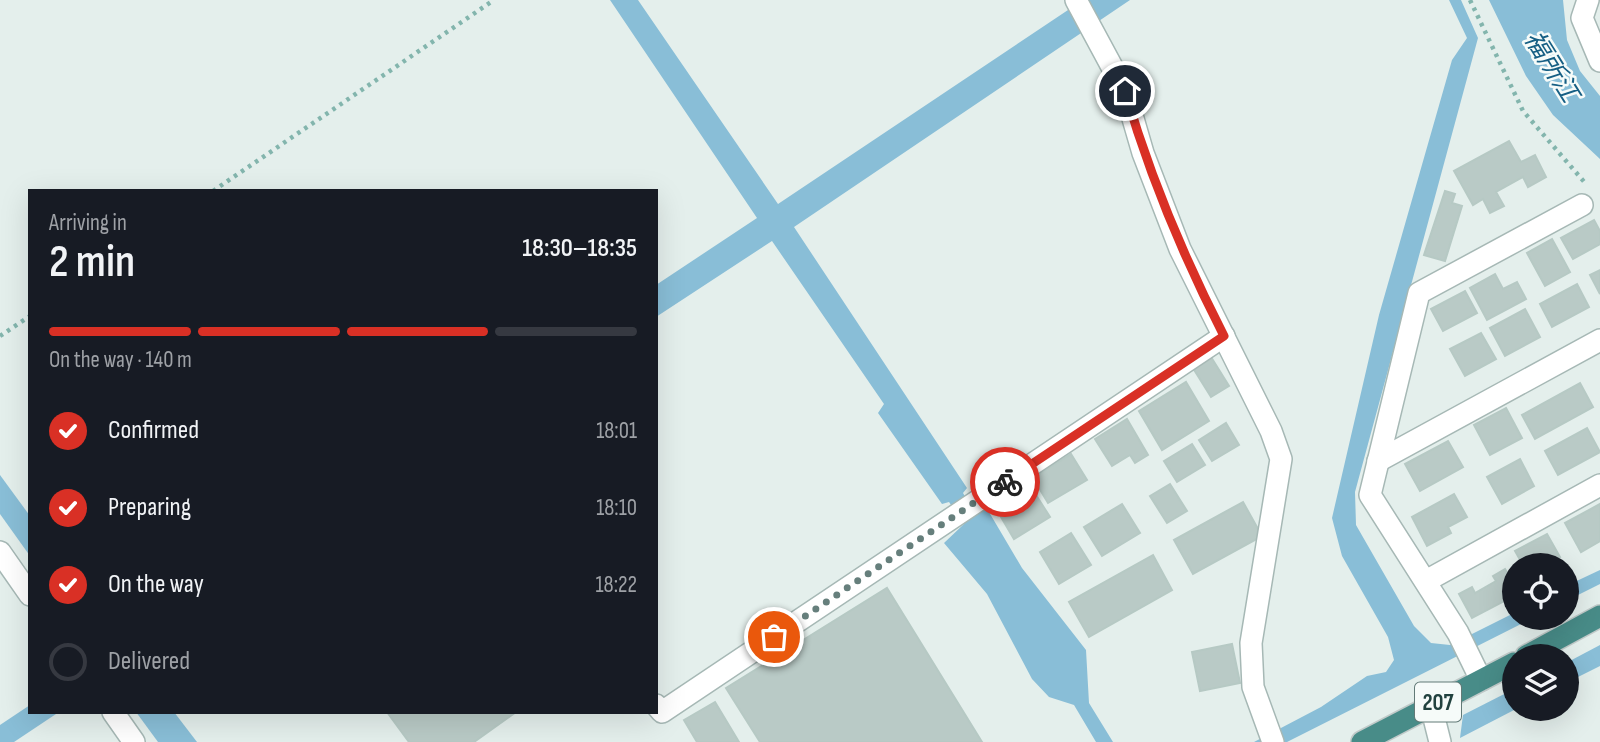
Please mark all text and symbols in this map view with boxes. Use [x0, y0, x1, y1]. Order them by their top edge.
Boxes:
water label: 福所江 [1517, 26, 1586, 111]
pin [1095, 61, 1155, 121]
icon: home [1106, 72, 1144, 110]
text: Arriving in [49, 209, 127, 237]
text: 18:30–18:35 [522, 233, 637, 264]
text: 2 min [49, 235, 135, 290]
text: On the way · 140 m [49, 346, 192, 374]
icon: check [49, 412, 87, 450]
text: Confirmed [108, 415, 199, 446]
text: 18:01 [596, 417, 637, 445]
courier [970, 447, 1040, 517]
icon: bike [986, 463, 1024, 501]
icon: check [49, 489, 87, 527]
text: Preparing [108, 492, 191, 523]
text: 18:10 [596, 494, 637, 522]
map controls [1502, 553, 1579, 721]
button: locate [1502, 553, 1579, 630]
icon: check [49, 566, 87, 604]
text: On the way [108, 569, 204, 600]
text: 18:22 [596, 571, 637, 599]
pin [744, 607, 804, 667]
icon: bag [755, 618, 793, 656]
button: layers [1502, 644, 1579, 721]
text: Delivered [108, 646, 190, 677]
road number: 207 [1415, 682, 1461, 722]

